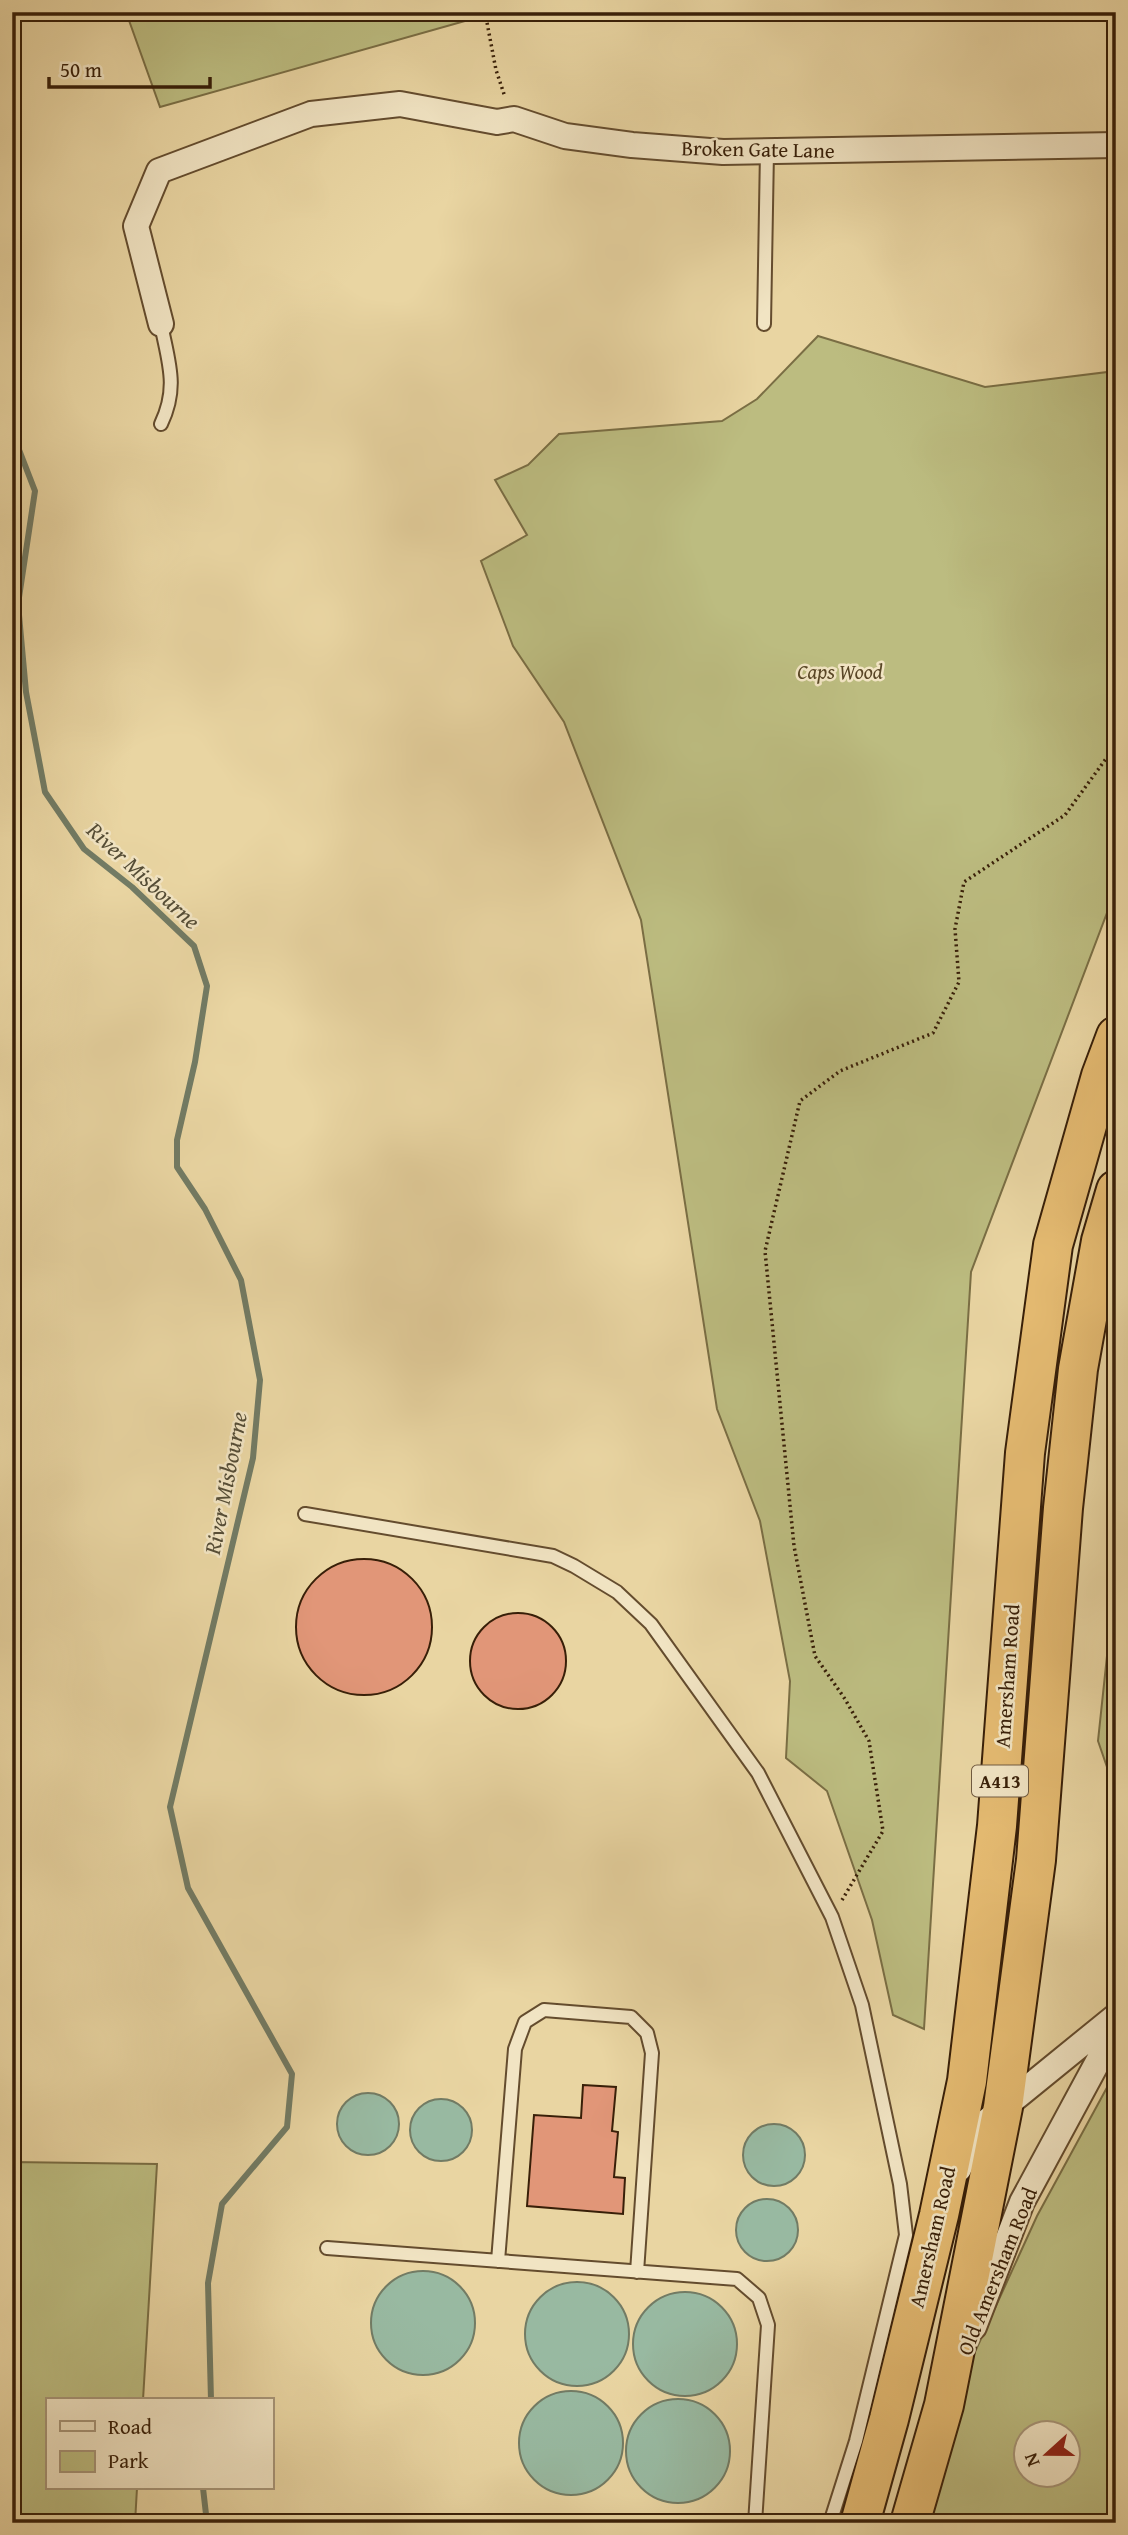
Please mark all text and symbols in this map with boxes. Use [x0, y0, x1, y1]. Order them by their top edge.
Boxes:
scale bar [49, 46, 210, 90]
text: 50 m [60, 54, 102, 85]
street label: Broken Gate Lane [681, 132, 835, 166]
park label: Caps Wood [797, 656, 883, 687]
water label: River Misbourne [79, 813, 208, 936]
water label: River Misbourne [195, 1409, 255, 1558]
street label: Amersham Road [987, 1602, 1028, 1749]
road number: A413 [972, 1765, 1028, 1796]
street label: Amersham Road [901, 2163, 963, 2311]
street label: Old Amersham Road [949, 2182, 1045, 2360]
legend [46, 2398, 273, 2490]
text: Road [108, 2411, 153, 2442]
north arrow [1012, 2420, 1082, 2490]
text: Park [108, 2445, 149, 2476]
text: N [1016, 2449, 1046, 2471]

